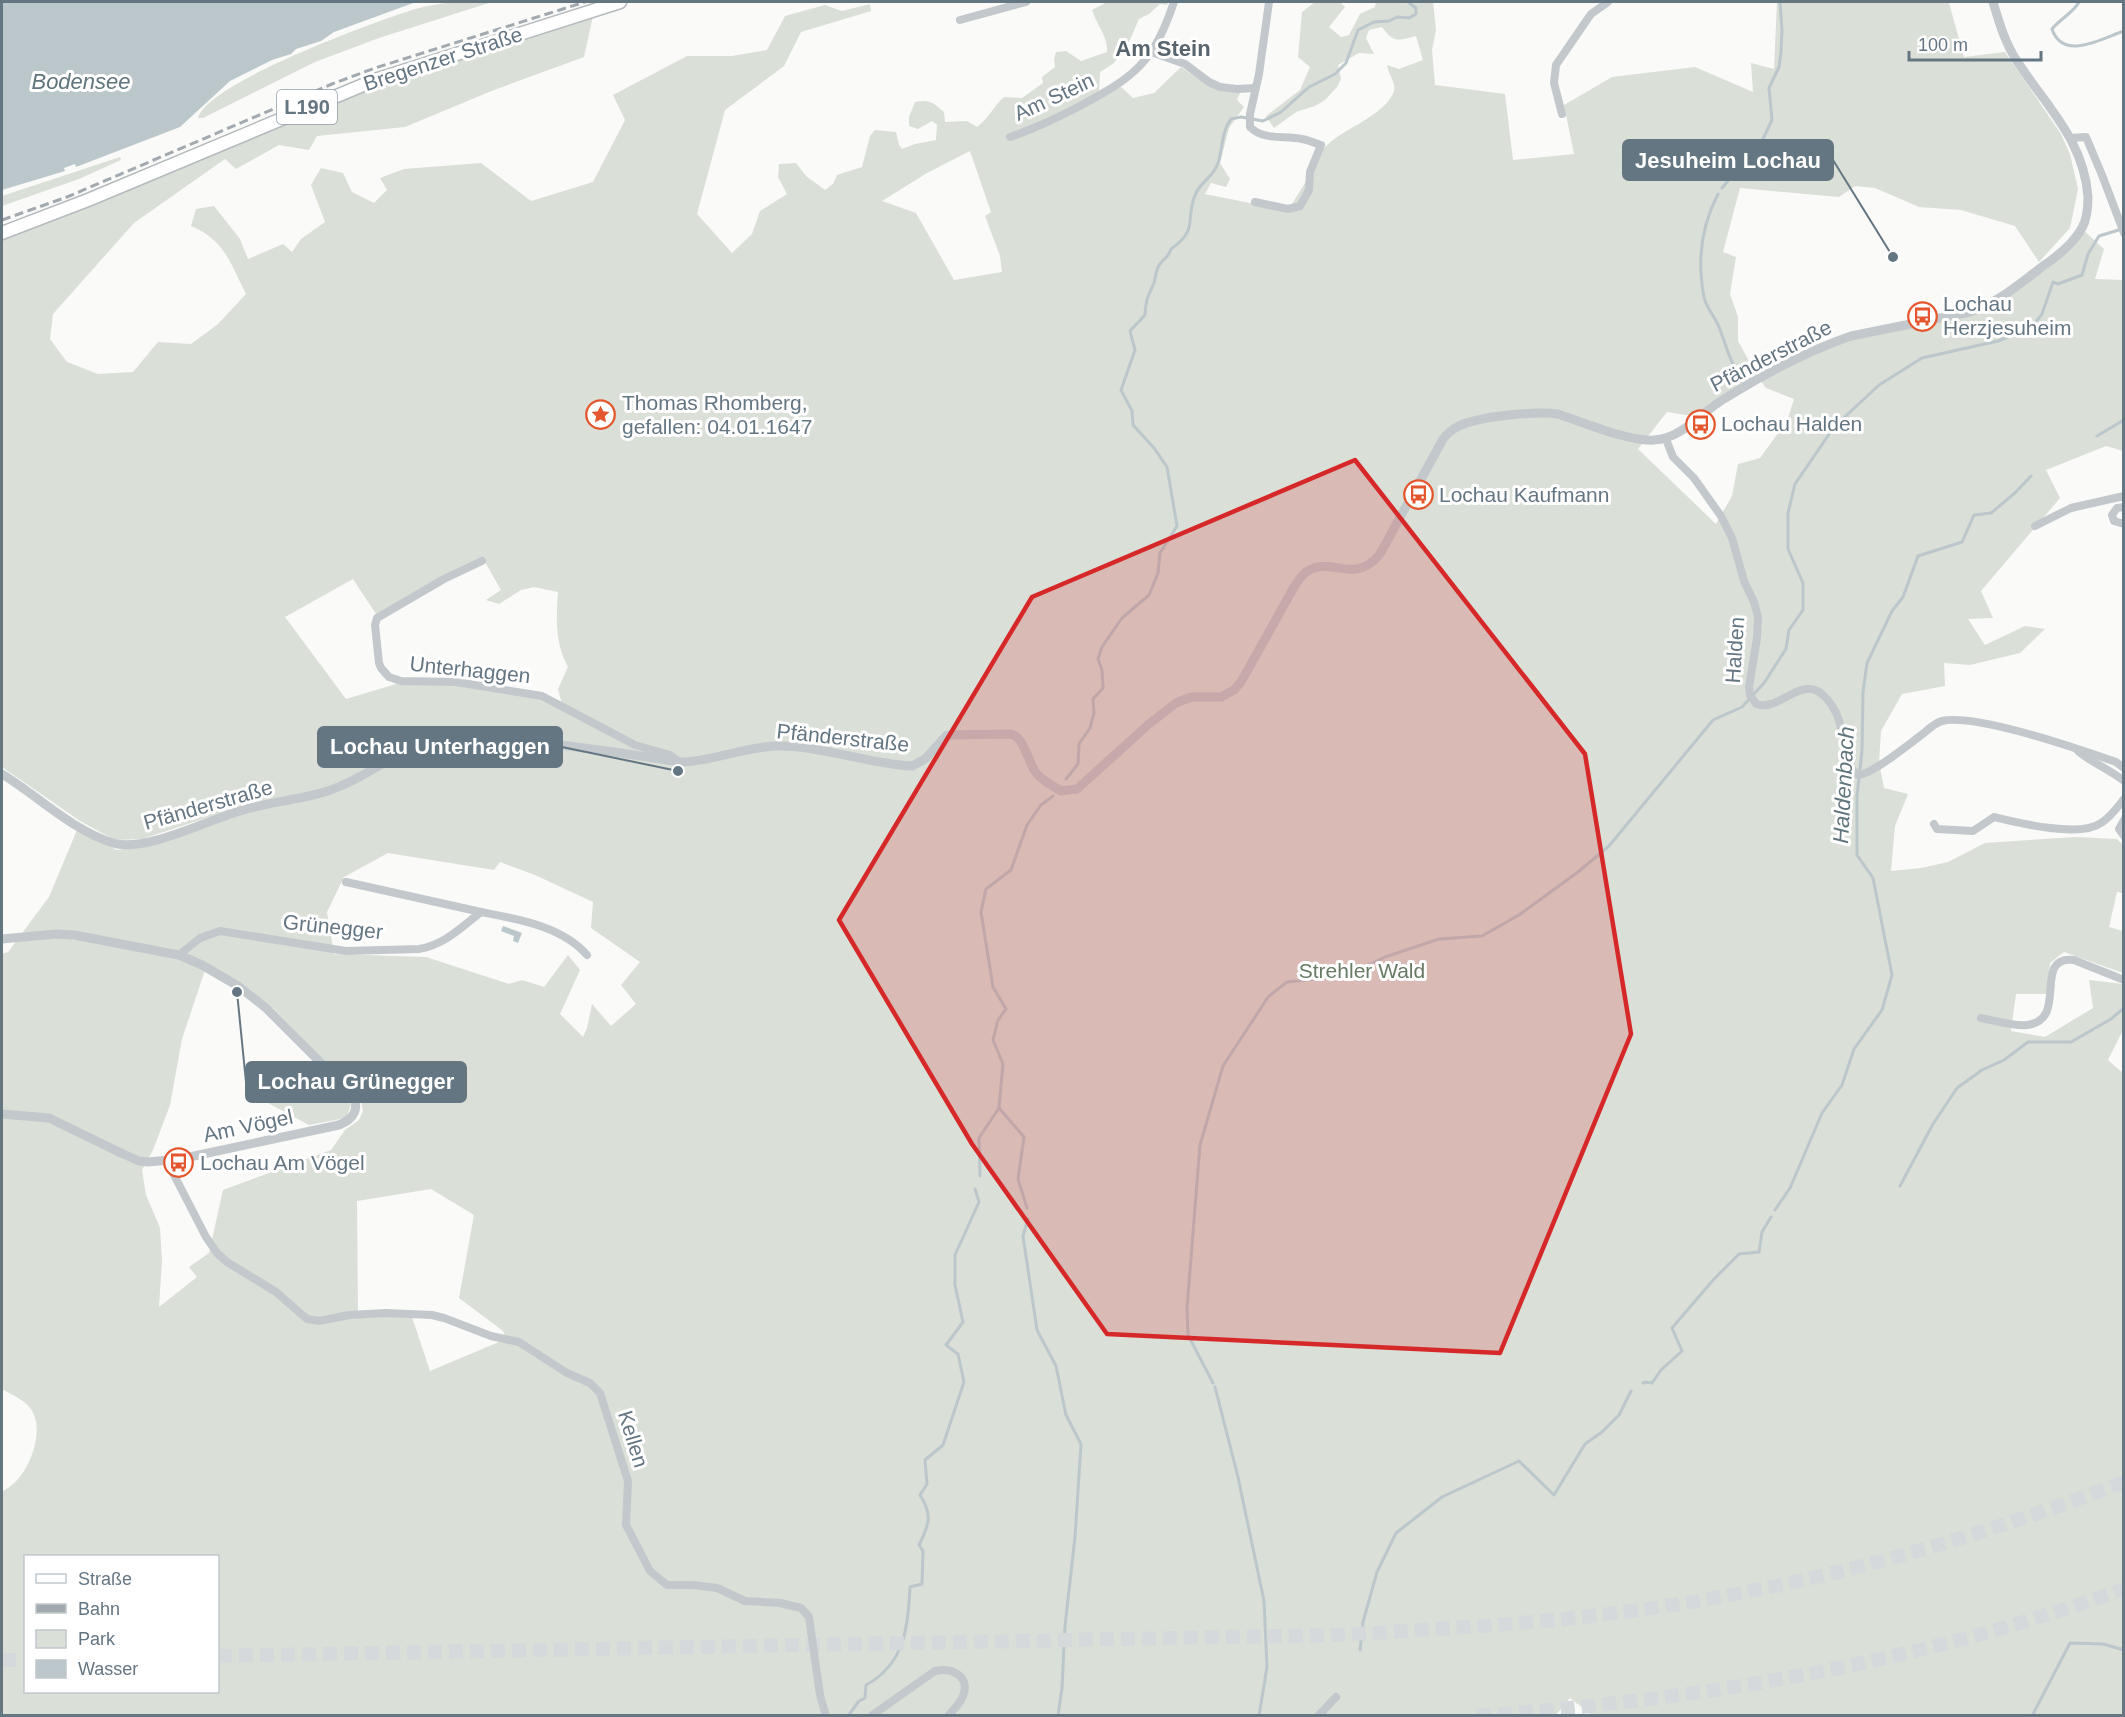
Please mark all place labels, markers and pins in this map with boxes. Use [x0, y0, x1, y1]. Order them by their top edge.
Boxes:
callout: Jesuheim Lochau [1623, 140, 1833, 180]
place label: Lochau Herzjesuheim [1943, 292, 2071, 339]
bus stop icon: Lochau Herzjesuheim [1906, 300, 1938, 332]
place label: Thomas Rhomberg, gefallen: 04.01.1647 [622, 391, 812, 438]
place icon: Thomas Rhomberg, gefallen: 04.01.1647 [585, 399, 617, 431]
bus stop icon: Lochau Halden [1684, 408, 1716, 440]
place label: Lochau Halden [1721, 412, 1862, 435]
bus stop icon: Lochau Kaufmann [1402, 479, 1434, 511]
place label: Lochau Kaufmann [1439, 483, 1609, 506]
callout: Lochau Unterhaggen [318, 727, 562, 767]
callout: Lochau Grünegger [246, 1062, 466, 1102]
bus stop icon: Lochau Am Vögel [163, 1147, 195, 1179]
place label: Lochau Am Vögel [200, 1151, 365, 1174]

